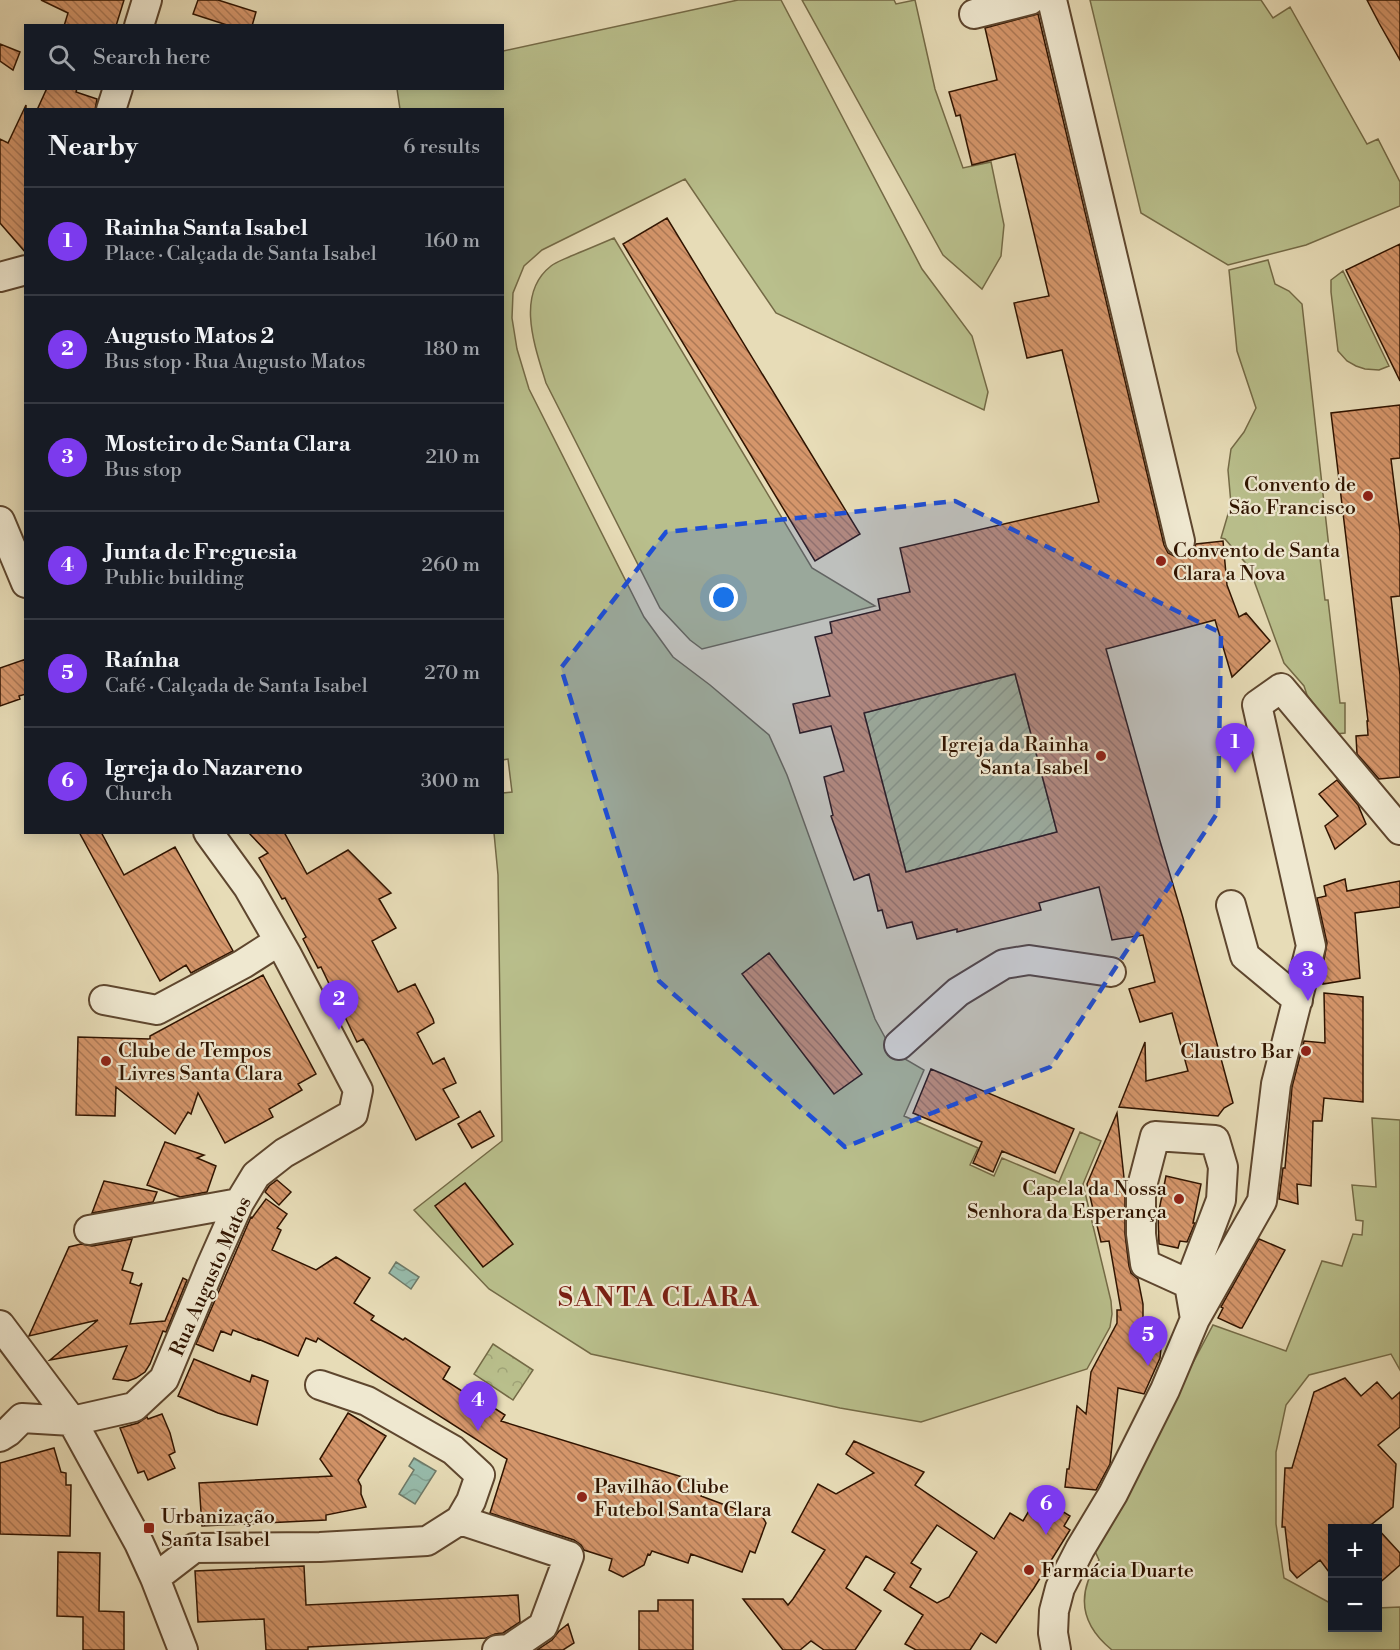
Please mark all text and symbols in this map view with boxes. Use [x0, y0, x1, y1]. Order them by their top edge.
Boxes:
search box [24, 24, 504, 90]
icon: search [45, 41, 78, 74]
text: Search here [93, 44, 210, 71]
text: Nearby [48, 131, 138, 163]
text: 6 results [403, 135, 480, 160]
text: Rainha Santa Isabel [105, 215, 308, 242]
text: 1 [63, 229, 72, 254]
text: 160 m [425, 229, 480, 254]
text: Place · Calçada de Santa Isabel [105, 242, 377, 267]
text: Augusto Matos 2 [105, 323, 274, 350]
text: 2 [61, 337, 74, 362]
text: 180 m [425, 337, 480, 362]
text: Bus stop · Rua Augusto Matos [105, 350, 365, 375]
text: Mosteiro de Santa Clara [105, 431, 351, 458]
text: 3 [61, 445, 74, 470]
text: 210 m [425, 445, 480, 470]
text: Bus stop [105, 458, 182, 483]
place label: Convento de São Francisco [1229, 473, 1356, 521]
marker: Convento de São Francisco [1361, 489, 1375, 503]
text: Junta de Freguesia [105, 539, 297, 566]
place label: Convento de Santa Clara a Nova [1173, 539, 1341, 587]
text: 4 [61, 553, 74, 578]
text: 260 m [422, 553, 480, 578]
marker: Convento de Santa Clara a Nova [1154, 554, 1168, 568]
text: Public building [105, 566, 244, 591]
your location [709, 583, 738, 612]
text: Raínha [105, 647, 180, 674]
text: 5 [61, 661, 74, 686]
text: 270 m [424, 661, 480, 686]
text: Café · Calçada de Santa Isabel [105, 674, 368, 699]
pin: 1 [1216, 724, 1254, 773]
place label: Igreja da Rainha Santa Isabel [941, 733, 1090, 781]
marker: Igreja da Rainha Santa Isabel [1094, 749, 1108, 763]
text: Igreja do Nazareno [105, 755, 303, 782]
text: 6 [61, 769, 74, 794]
text: 300 m [421, 769, 480, 794]
text: Church [105, 782, 172, 807]
pin: 3 [1288, 952, 1328, 1001]
pin: 2 [320, 980, 358, 1030]
place label: Clube de Tempos Livres Santa Clara [118, 1039, 284, 1087]
place label: Claustro Bar [1180, 1040, 1294, 1065]
marker: Claustro Bar [1299, 1044, 1313, 1058]
marker: Clube de Tempos Livres Santa Clara [99, 1054, 113, 1068]
place label: Capela da Nossa Senhora da Esperança [967, 1177, 1168, 1225]
marker: Capela da Nossa Senhora da Esperança [1172, 1192, 1186, 1206]
street label: Rua Augusto Matos [165, 1193, 258, 1360]
district label: SANTA CLARA [558, 1282, 760, 1314]
pin: 5 [1128, 1316, 1168, 1366]
pin: 4 [458, 1382, 498, 1431]
place label: Pavilhão Clube Futebol Santa Clara [594, 1475, 773, 1523]
pin: 6 [1026, 1486, 1066, 1535]
marker: Pavilhão Clube Futebol Santa Clara [575, 1490, 589, 1504]
place label: Urbanização Santa Isabel [161, 1505, 275, 1553]
marker: Urbanização Santa Isabel [142, 1521, 156, 1535]
map controls [1328, 1524, 1382, 1632]
button: + [1328, 1524, 1382, 1578]
place label: Farmácia Duarte [1041, 1559, 1194, 1584]
marker: Farmácia Duarte [1022, 1563, 1036, 1577]
button: − [1328, 1578, 1382, 1632]

